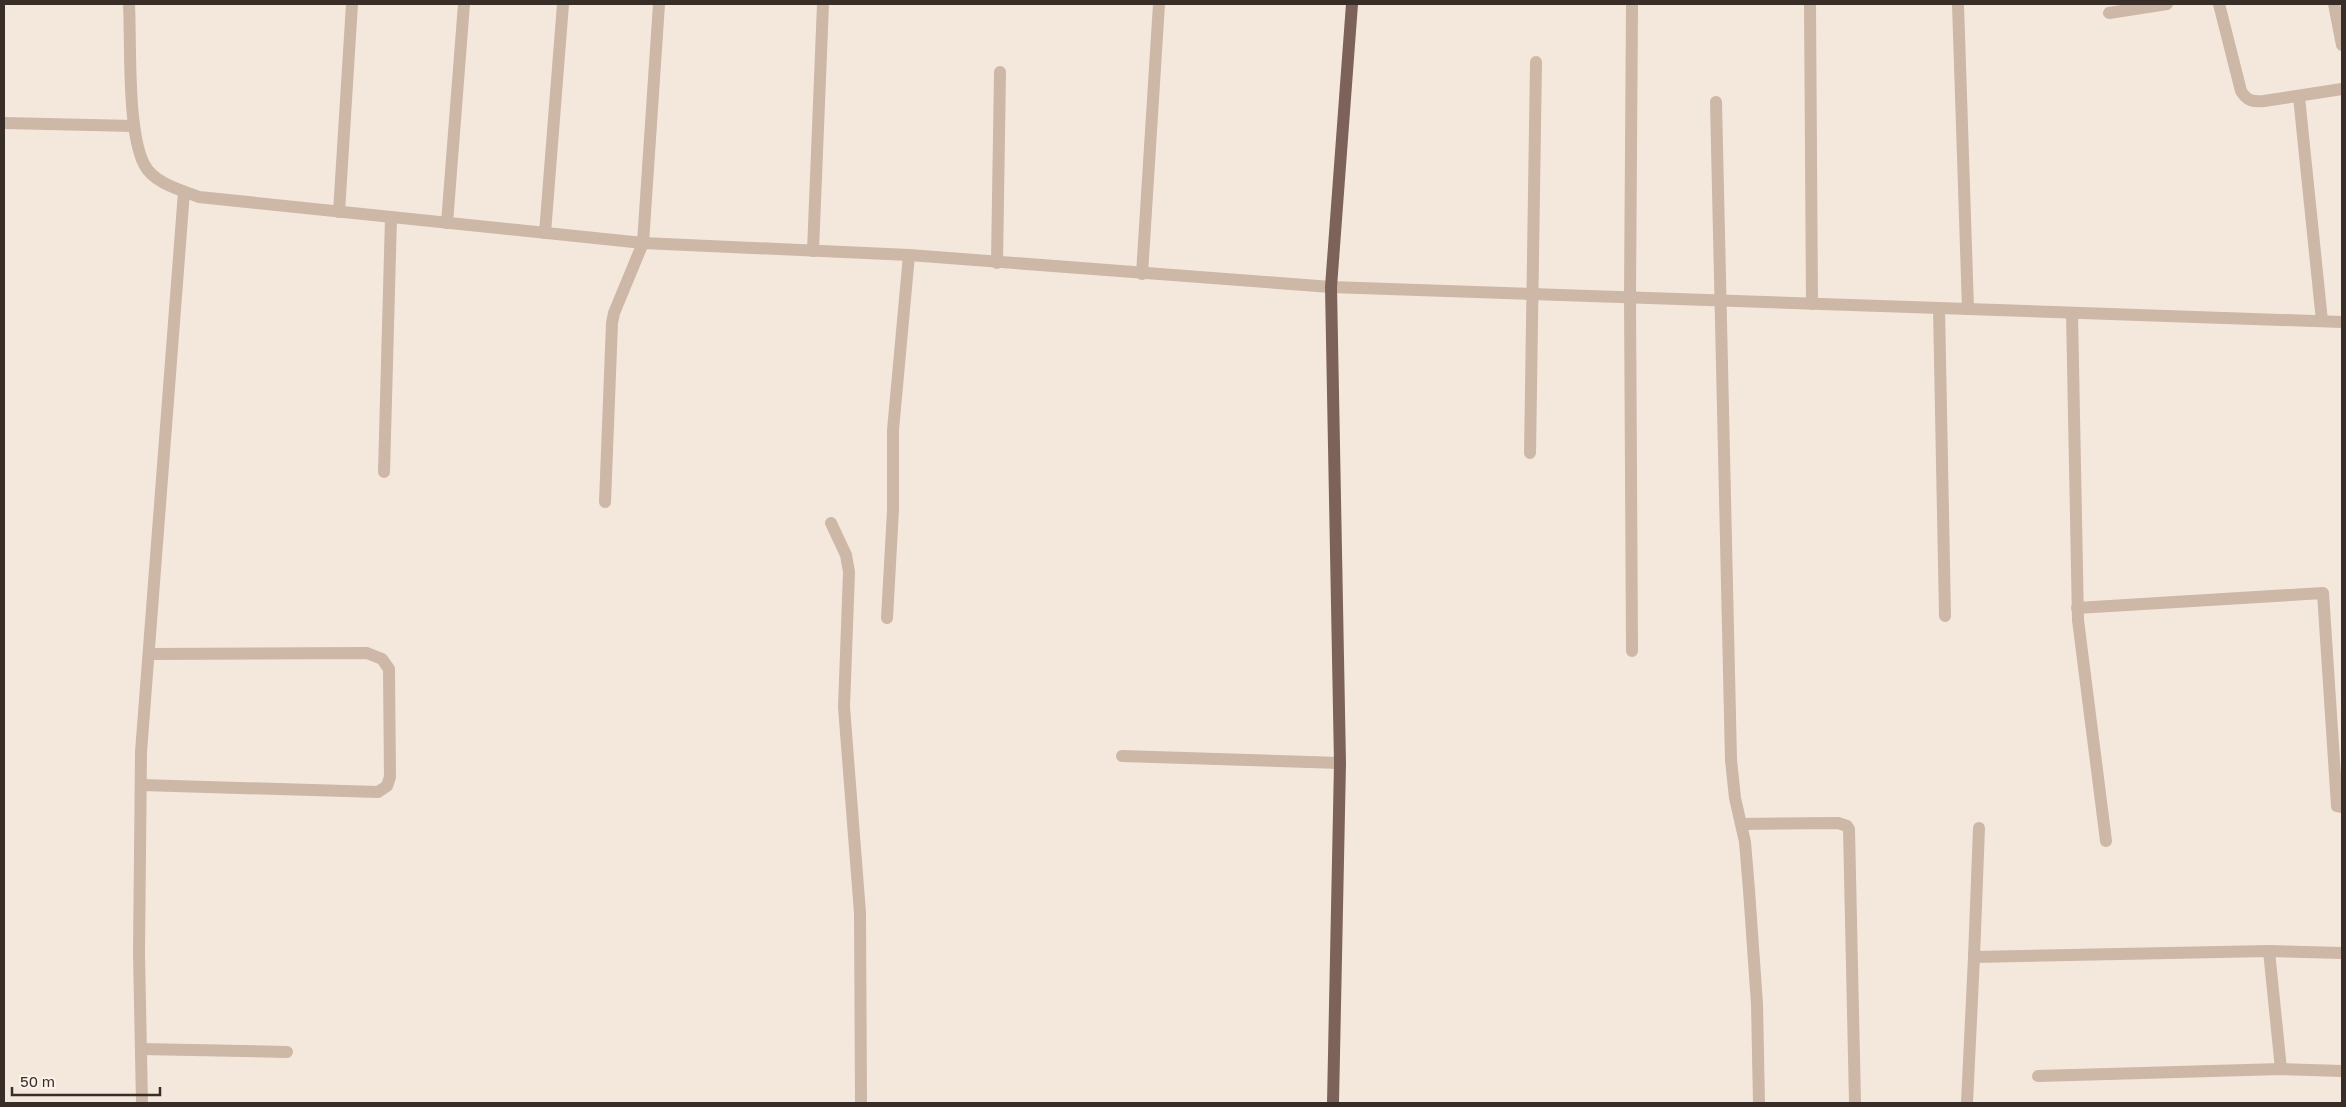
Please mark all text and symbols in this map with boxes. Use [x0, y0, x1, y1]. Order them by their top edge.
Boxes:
scale bar [12, 1064, 160, 1096]
text: 50 m [20, 1072, 55, 1090]

